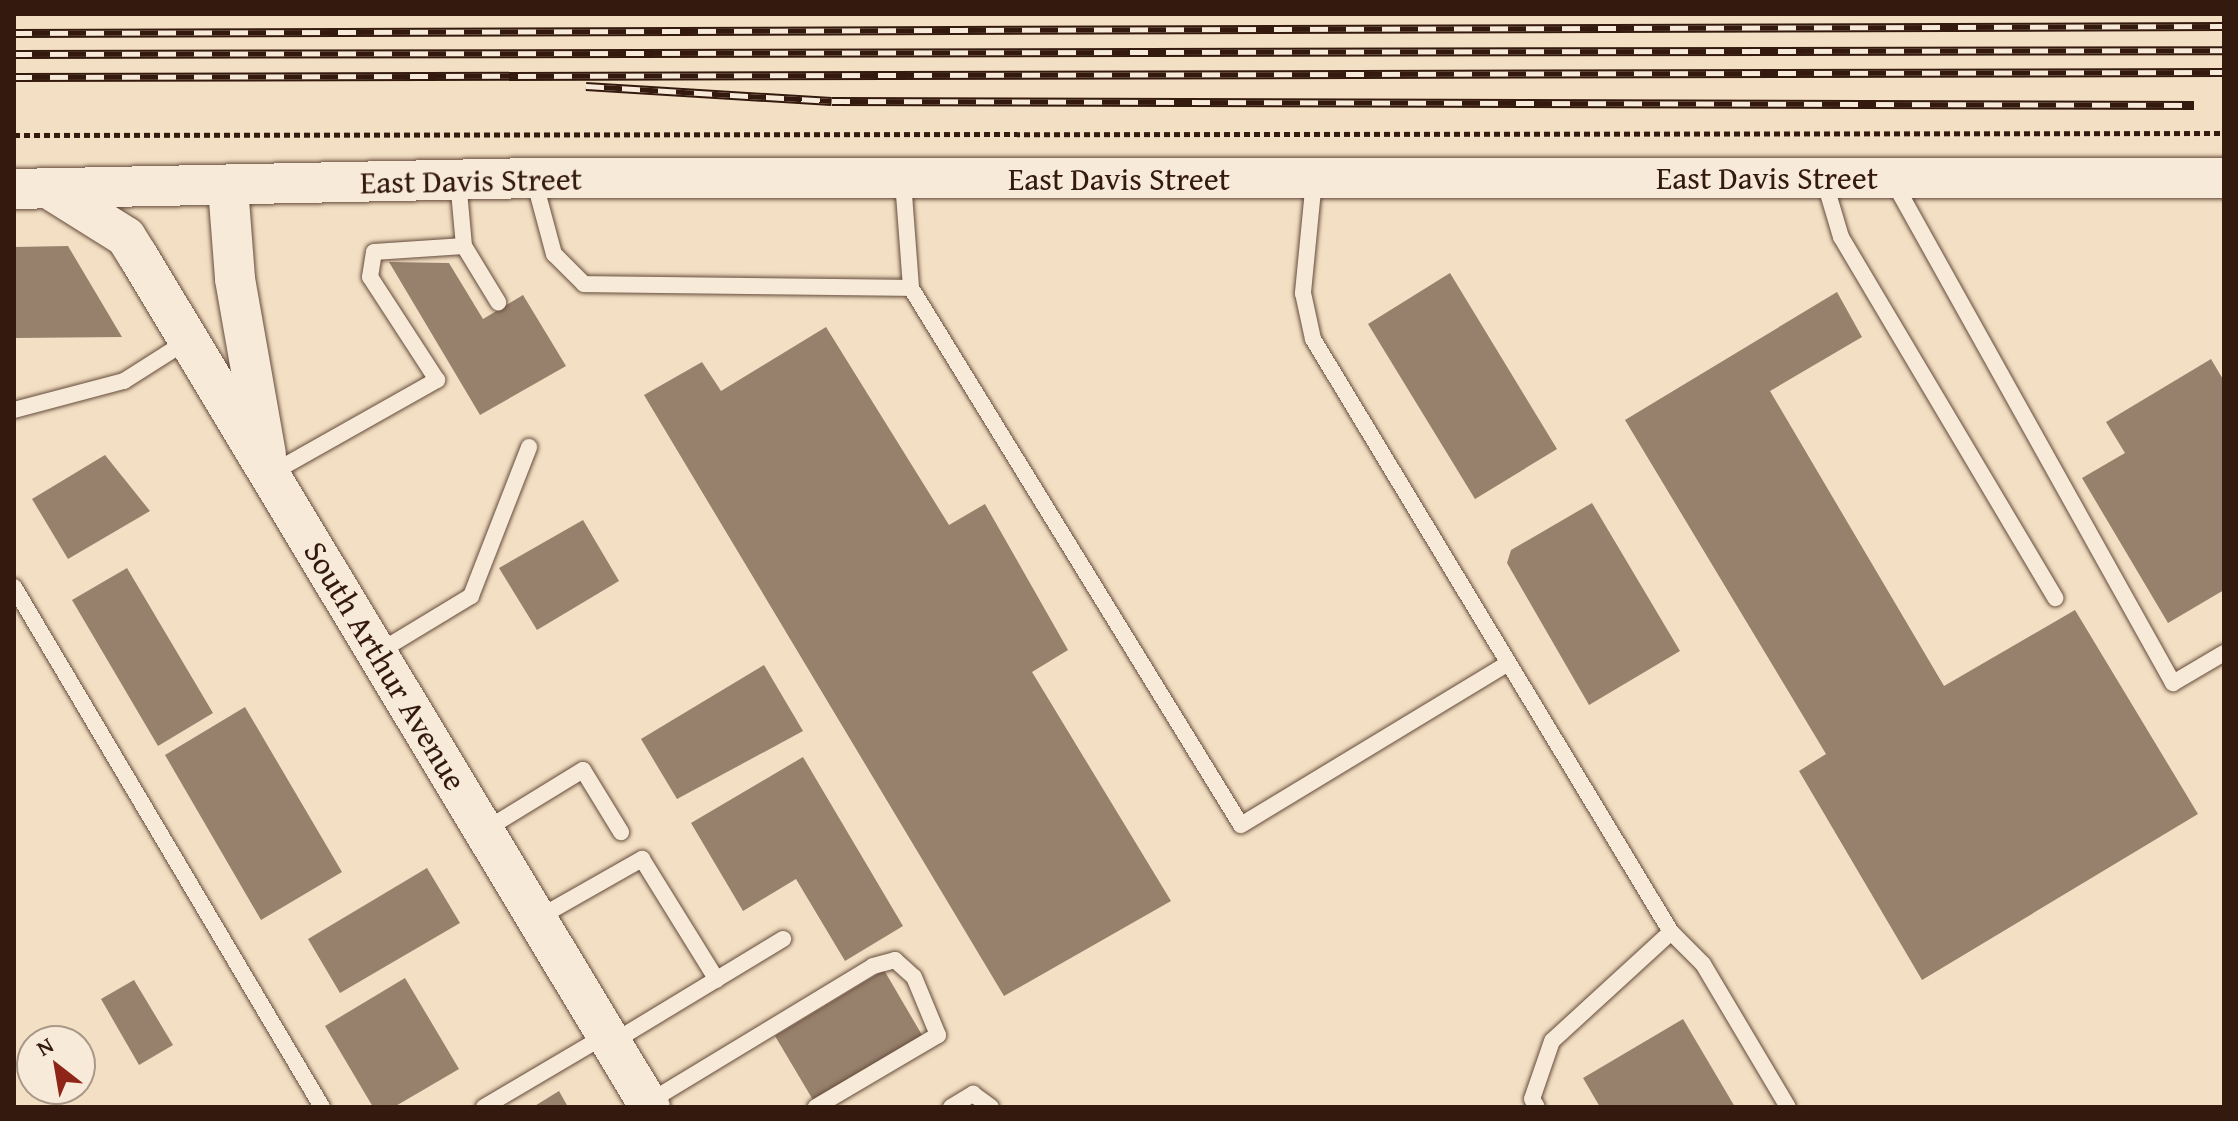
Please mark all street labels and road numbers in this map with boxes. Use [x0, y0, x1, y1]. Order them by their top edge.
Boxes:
street label: East Davis Street [1656, 159, 1878, 197]
street label: East Davis Street [360, 160, 582, 202]
street label: East Davis Street [1008, 160, 1230, 198]
street label: South Arthur Avenue [296, 535, 474, 797]

